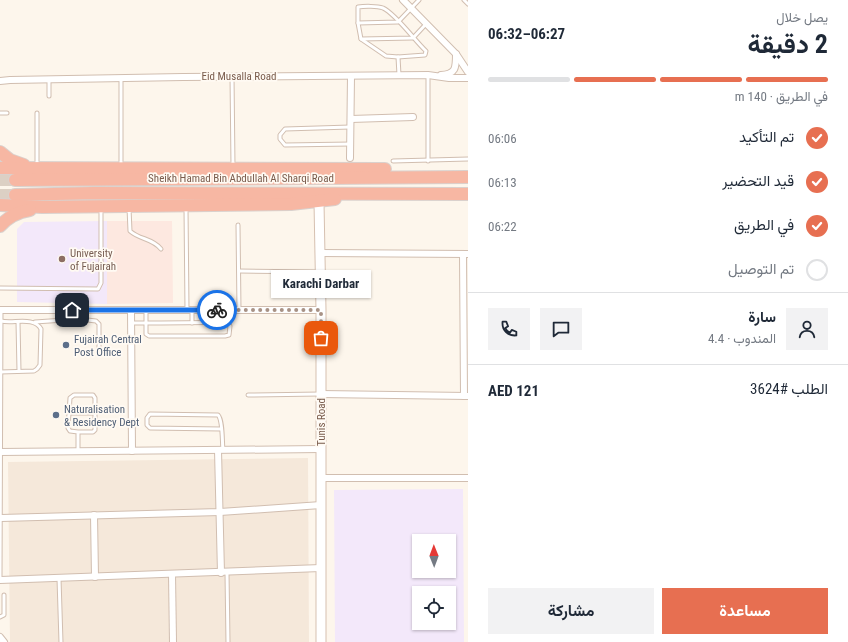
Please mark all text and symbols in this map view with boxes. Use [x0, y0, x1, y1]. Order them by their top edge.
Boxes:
text: يصل خلال [776, 10, 828, 25]
text: 06:27–06:32 [488, 25, 565, 43]
text: 2 دقيقة [748, 29, 828, 59]
street label: Eid Musalla Road [202, 70, 276, 83]
text: في الطريق · 140 m [735, 89, 828, 104]
icon: check [806, 127, 828, 149]
text: تم التأكيد [739, 128, 794, 146]
text: 06:06 [488, 131, 517, 146]
icon: check [806, 171, 828, 193]
street label: Sheikh Hamad Bin Abdullah Al Sharqi Road [148, 172, 334, 185]
text: قيد التحضير [722, 172, 794, 190]
text: 06:13 [488, 175, 517, 190]
icon: check [806, 215, 828, 237]
text: في الطريق [734, 216, 794, 234]
text: 06:22 [488, 219, 517, 234]
place label: University of Fujairah [70, 247, 116, 273]
marker: University of Fujairah [57, 254, 67, 264]
text: تم التوصيل [728, 260, 794, 278]
callout: Karachi Darbar [271, 270, 371, 298]
text: Karachi Darbar [283, 276, 359, 291]
courier [197, 290, 237, 330]
pin [55, 293, 89, 327]
icon: home [61, 299, 83, 321]
icon: bike [206, 299, 228, 321]
button: phone [488, 308, 530, 350]
button: chat [540, 308, 582, 350]
text: سارة [748, 308, 776, 326]
button: person [786, 308, 828, 350]
pin [304, 321, 338, 355]
icon: bag [310, 327, 332, 349]
text: المندوب · 4.4 [708, 331, 776, 346]
place label: Fujairah Central Post Office [74, 333, 142, 359]
marker: Fujairah Central Post Office [61, 340, 71, 350]
text: الطلب #3624 [750, 380, 828, 398]
text: AED 121 [488, 382, 539, 400]
street label: Tunis Road [315, 398, 328, 446]
place label: Naturalisation & Residency Dept [64, 403, 139, 429]
marker: Naturalisation & Residency Dept [51, 410, 61, 420]
north arrow [412, 534, 456, 578]
map controls [412, 534, 456, 630]
button: locate [412, 586, 456, 630]
button: مشاركة [488, 588, 654, 634]
button: مساعدة [662, 588, 828, 634]

